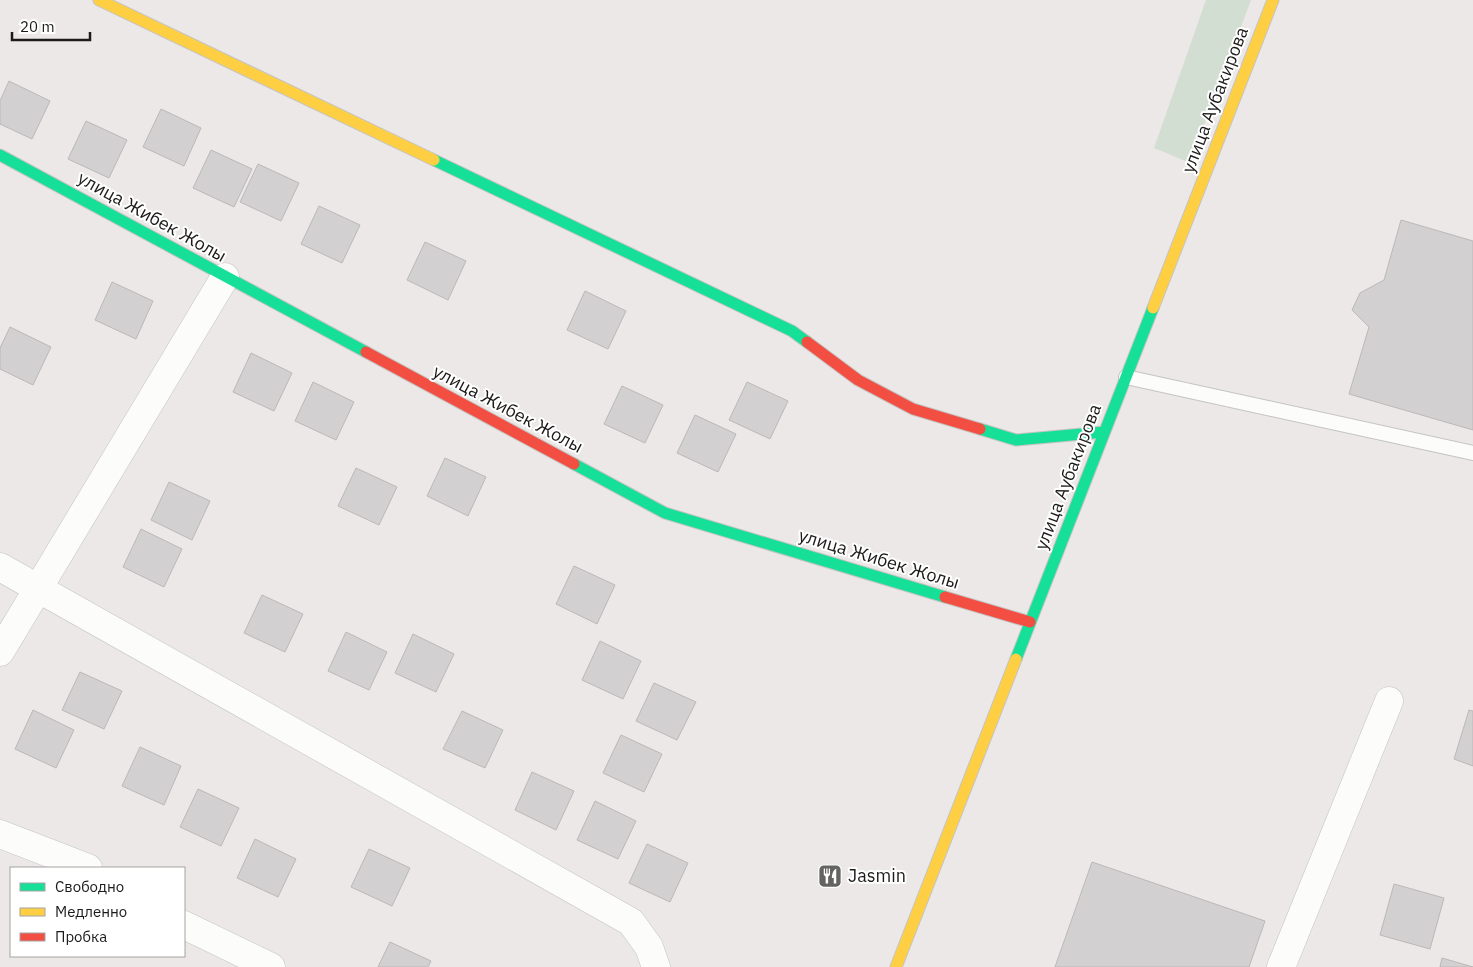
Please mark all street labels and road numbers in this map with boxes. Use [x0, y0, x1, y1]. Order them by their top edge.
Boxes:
street label: улица Аубакирова [1176, 23, 1253, 176]
street label: улица Жибек Жолы [74, 166, 231, 267]
street label: улица Жибек Жолы [429, 359, 587, 458]
street label: улица Аубакирова [1029, 400, 1106, 553]
street label: улица Жибек Жолы [796, 523, 962, 594]

